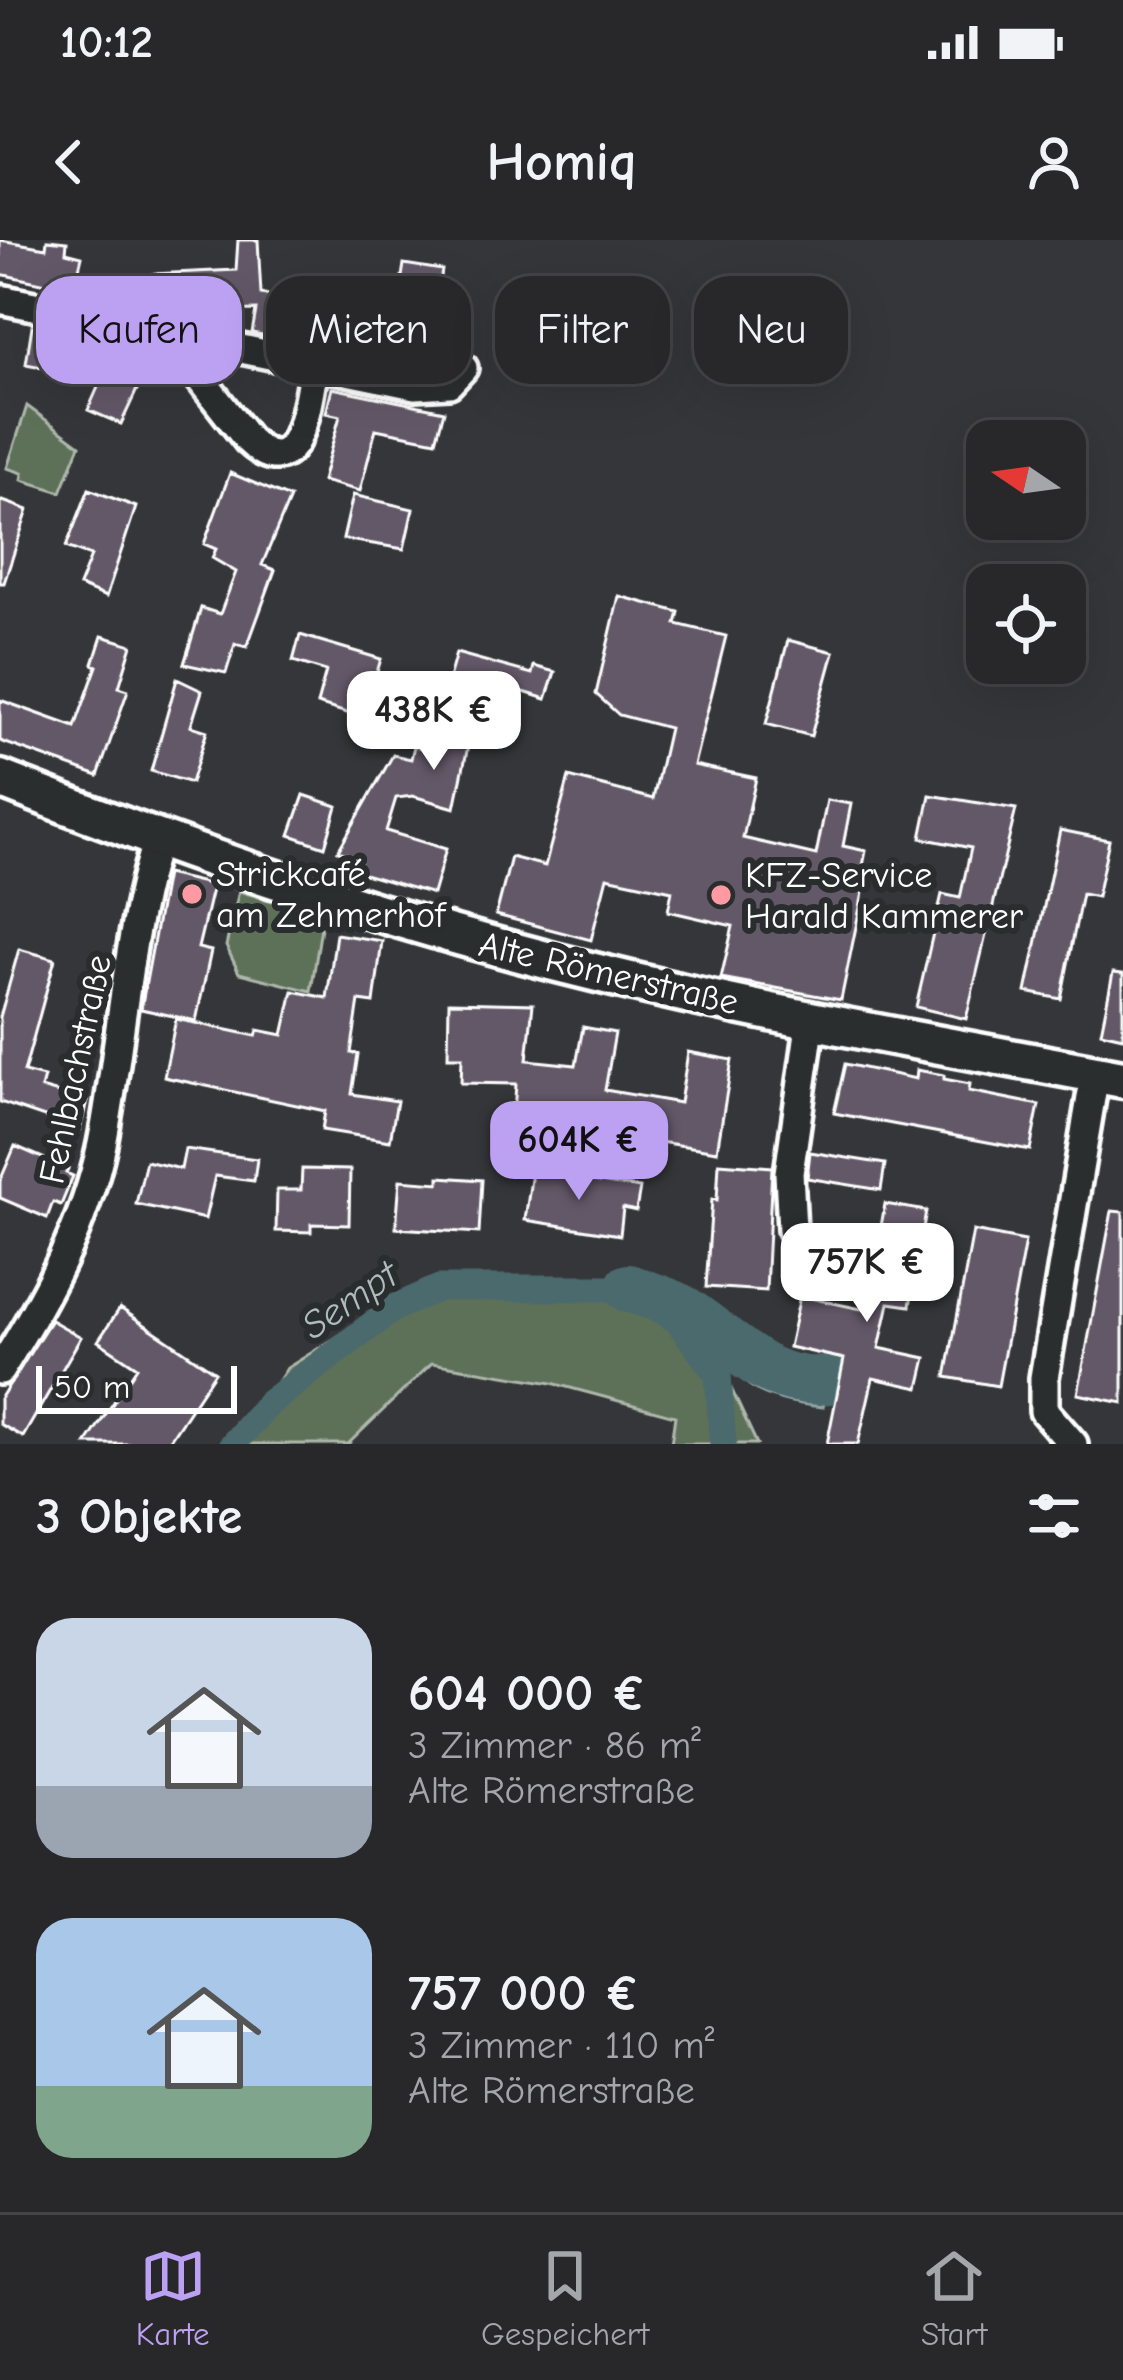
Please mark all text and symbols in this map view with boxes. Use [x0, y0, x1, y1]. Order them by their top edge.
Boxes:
text: 10:12 [60, 16, 153, 68]
icon: back [36, 129, 102, 195]
icon: person [1021, 129, 1087, 195]
text: Homiq [486, 131, 637, 194]
chip: Kaufen [36, 276, 242, 384]
chip: Mieten [266, 276, 471, 384]
chip: Filter [495, 276, 670, 384]
chip: Neu [694, 276, 848, 384]
north arrow [966, 420, 1086, 540]
map controls [966, 420, 1086, 684]
button: locate [966, 564, 1086, 684]
pin: 438K € [336, 671, 532, 773]
text: 438K € [374, 687, 494, 732]
place label: Strickcafé am Zehmerhof [216, 854, 447, 936]
place label: KFZ-Service Harald Kammerer [745, 855, 1024, 937]
marker: Strickcafé am Zehmerhof [179, 881, 205, 907]
marker: KFZ-Service Harald Kammerer [708, 882, 734, 908]
street label: Alte Römerstraße [475, 924, 742, 1023]
street label: Fehlbachstraße [31, 951, 120, 1187]
pin: 604K € [481, 1101, 677, 1203]
text: 604K € [517, 1117, 641, 1162]
pin: 757K € [769, 1223, 965, 1325]
text: 757K € [808, 1239, 926, 1284]
water label: Sempt [293, 1250, 409, 1349]
scale bar [36, 1360, 237, 1413]
text: 50 m [54, 1368, 130, 1406]
icon: filters [1021, 1483, 1087, 1549]
text: 3 Objekte [36, 1487, 242, 1546]
text: 604 000 € [408, 1664, 647, 1723]
icon: home [132, 1666, 276, 1810]
text: 3 Zimmer · 86 m² [408, 1723, 701, 1768]
text: Alte Römerstraße [408, 1768, 695, 1813]
text: 757 000 € [408, 1964, 640, 2023]
icon: home [132, 1966, 276, 2110]
text: 3 Zimmer · 110 m² [408, 2023, 714, 2068]
text: Alte Römerstraße [408, 2068, 695, 2113]
tab: Karte [136, 2243, 209, 2353]
tab: Gespeichert [481, 2243, 649, 2353]
tab: Start [921, 2243, 987, 2353]

